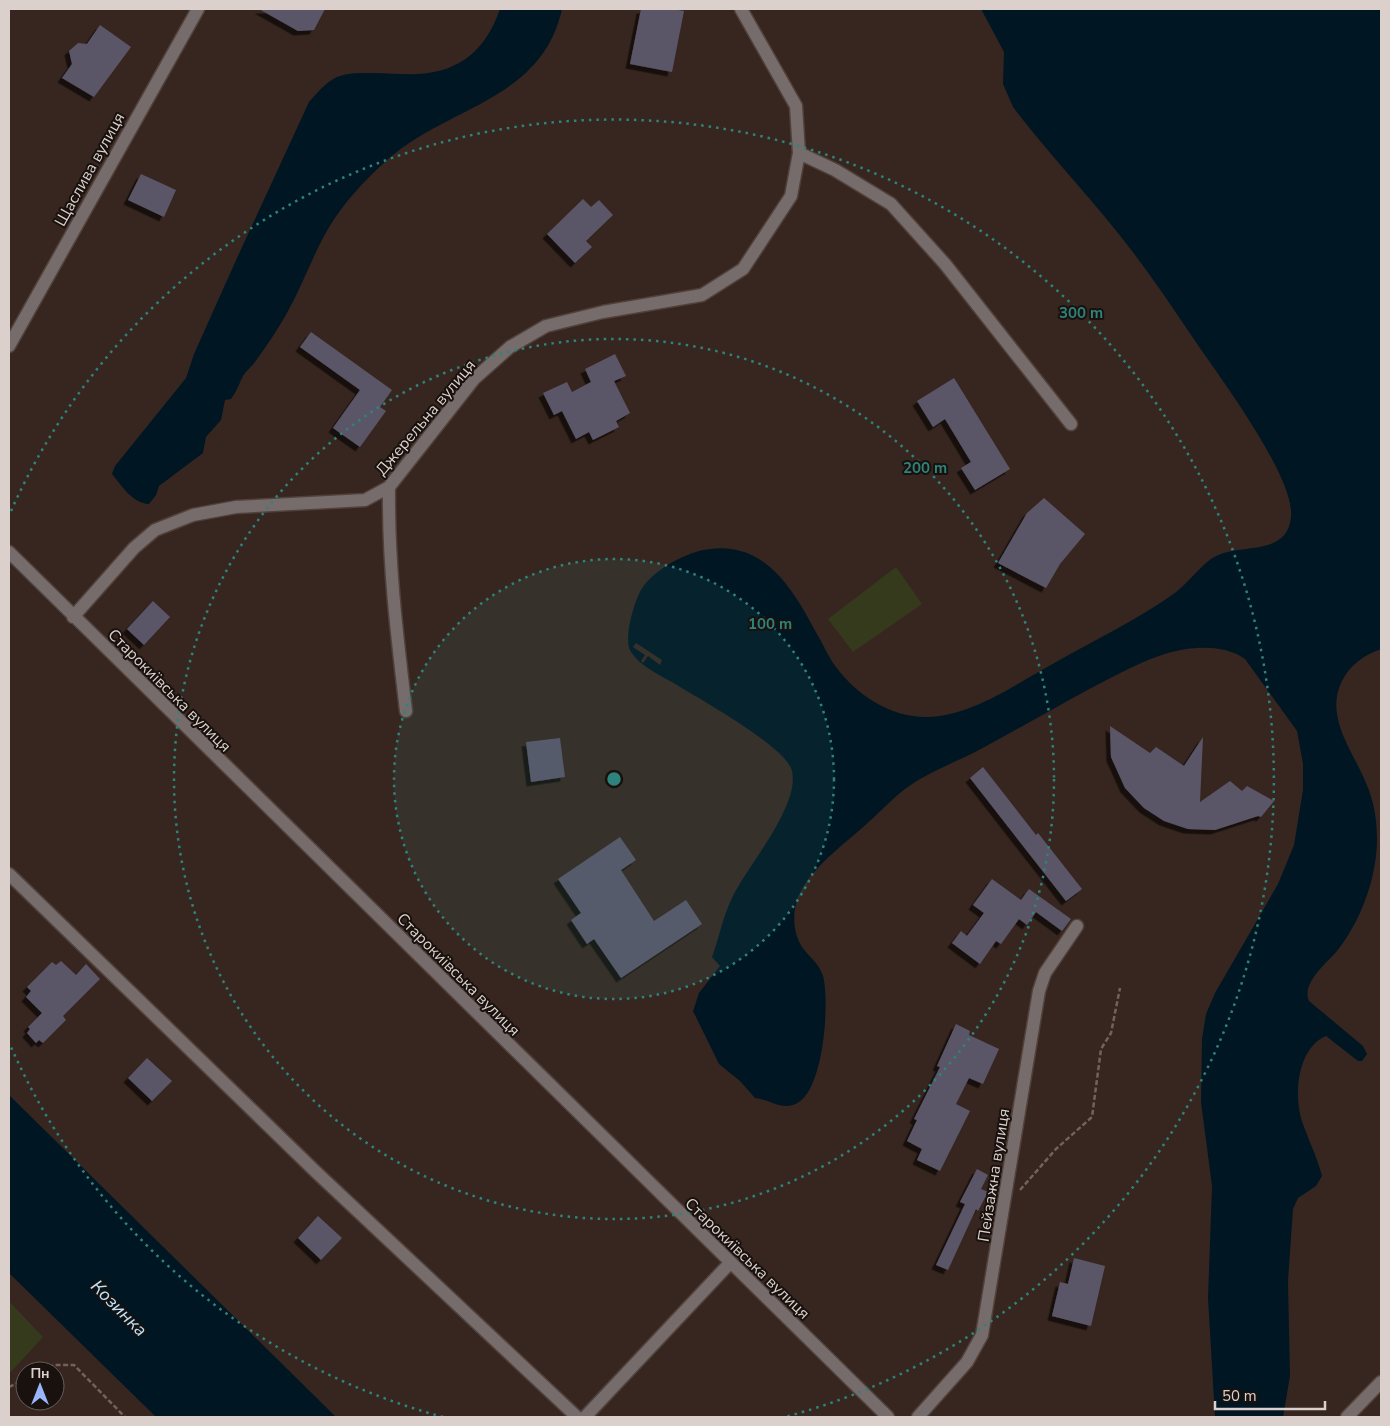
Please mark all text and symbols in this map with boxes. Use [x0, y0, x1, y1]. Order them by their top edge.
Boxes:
street label: Щаслива вулиця [49, 109, 130, 230]
text: 300 m [1059, 303, 1103, 323]
street label: Джерельна вулиця [371, 355, 481, 480]
text: 200 m [903, 458, 947, 478]
text: 100 m [748, 614, 792, 634]
street label: Старокиївська вулиця [103, 624, 236, 757]
centre of rings [605, 770, 623, 788]
street label: Старокиївська вулиця [392, 908, 525, 1041]
street label: Пейзажна вулиця [973, 1107, 1015, 1243]
street label: Старокиївська вулиця [680, 1193, 815, 1324]
water label: Козинка [85, 1274, 153, 1342]
north arrow [15, 1361, 65, 1411]
text: Пн [30, 1364, 50, 1383]
scale bar [1215, 1378, 1325, 1410]
text: 50 m [1222, 1386, 1257, 1406]

